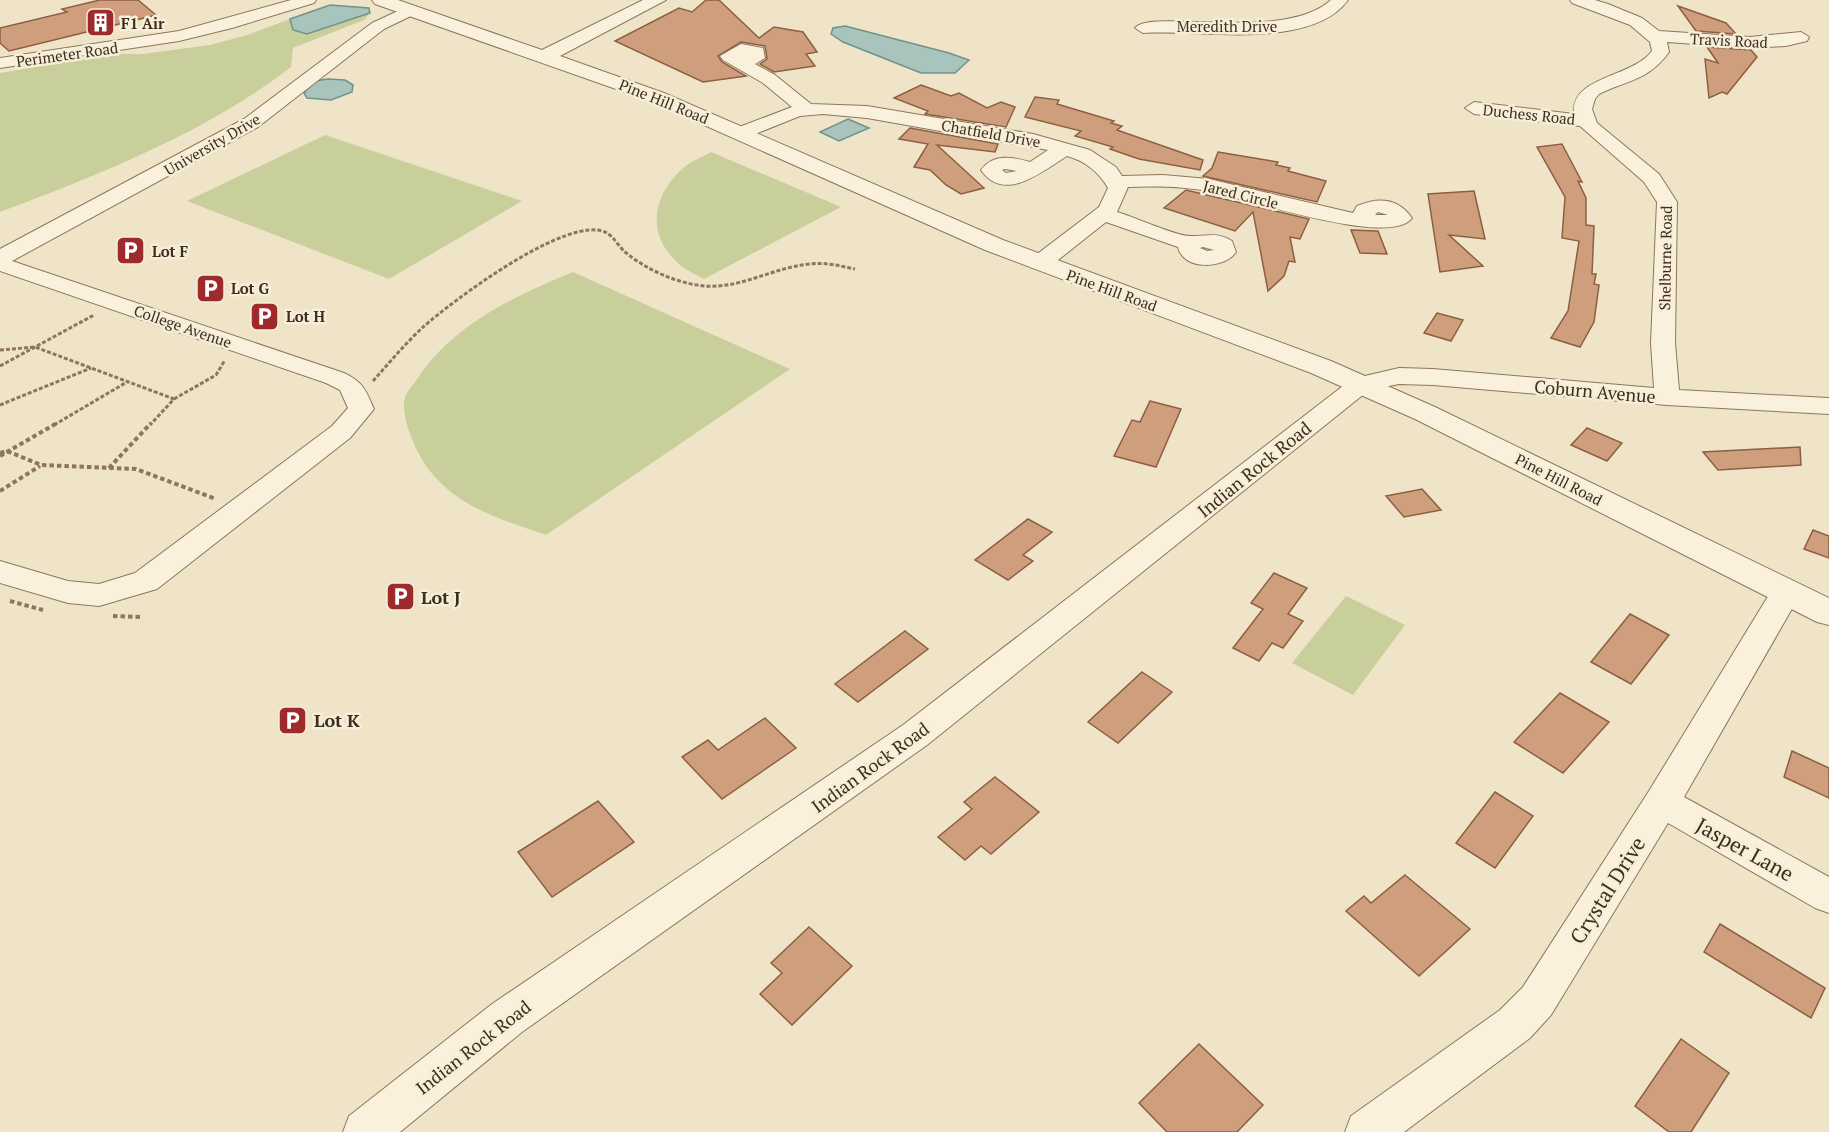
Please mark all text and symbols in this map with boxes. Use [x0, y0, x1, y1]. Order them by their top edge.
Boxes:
building icon: F1 Air [84, 7, 116, 39]
place label: F1 Air [121, 13, 165, 33]
street label: Meredith Drive [1177, 16, 1277, 36]
street label: Travis Road [1690, 28, 1768, 52]
street label: Perimeter Road [15, 37, 119, 71]
street label: Pine Hill Road [616, 74, 712, 128]
street label: Duchess Road [1482, 99, 1576, 129]
street label: University Drive [160, 108, 264, 180]
street label: Chatfield Drive [940, 114, 1042, 152]
street label: Jared Circle [1201, 175, 1281, 213]
street label: Shelburne Road [1654, 205, 1676, 311]
parking icon: Lot F [115, 235, 147, 267]
place label: Lot F [152, 241, 189, 261]
street label: Pine Hill Road [1064, 264, 1160, 316]
parking icon: Lot G [194, 272, 226, 304]
place label: Lot G [231, 278, 270, 298]
street label: College Avenue [131, 300, 235, 352]
parking icon: Lot H [249, 300, 281, 332]
place label: Lot H [286, 306, 326, 326]
street label: Coburn Avenue [1533, 374, 1657, 408]
street label: Indian Rock Road [1192, 416, 1316, 522]
street label: Pine Hill Road [1512, 448, 1606, 510]
parking icon: Lot J [384, 581, 416, 613]
place label: Lot J [421, 585, 461, 609]
parking icon: Lot K [277, 704, 309, 736]
place label: Lot K [314, 708, 360, 732]
street label: Indian Rock Road [806, 716, 934, 818]
street label: Jasper Lane [1691, 811, 1799, 887]
street label: Crystal Drive [1563, 831, 1651, 949]
street label: Indian Rock Road [410, 994, 536, 1100]

